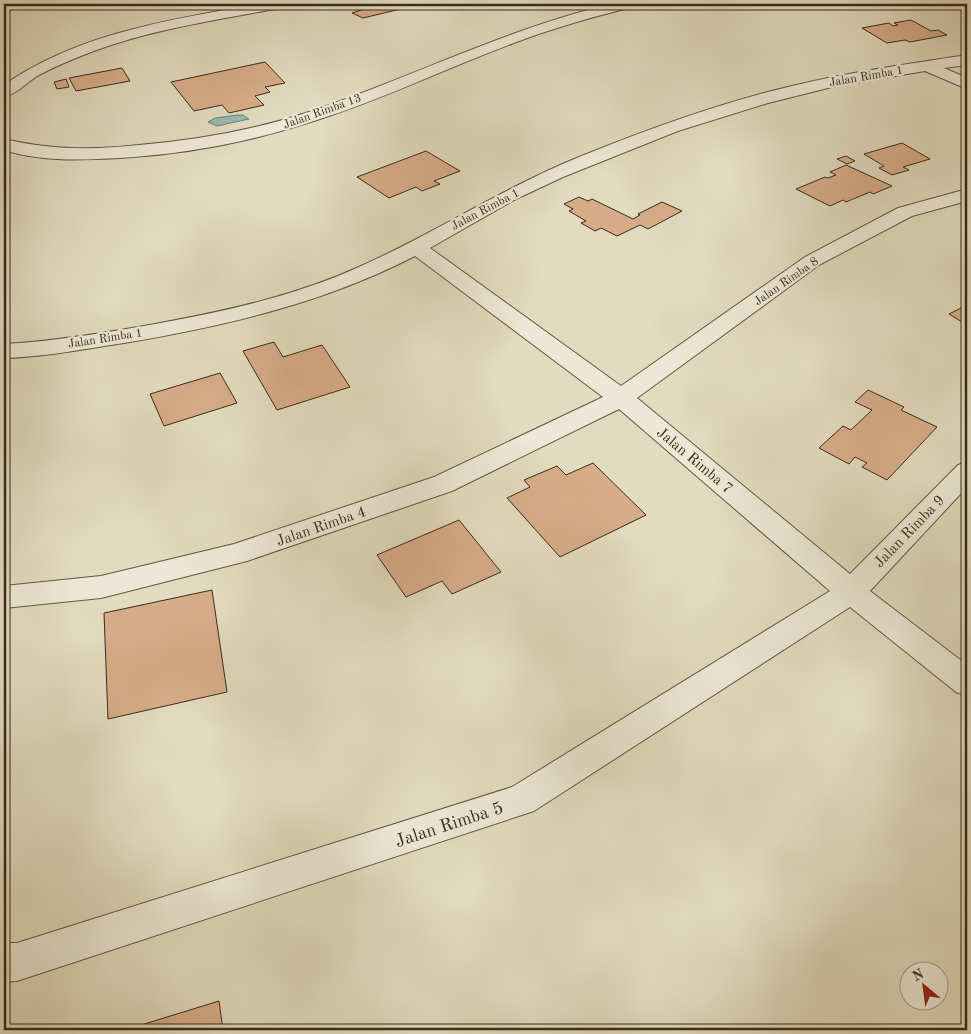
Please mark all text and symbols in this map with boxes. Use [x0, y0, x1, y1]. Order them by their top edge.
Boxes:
street label: Jalan Rimba 1 [828, 65, 904, 89]
street label: Jalan Rimba 13 [282, 92, 363, 132]
street label: Jalan Rimba 1 [449, 187, 521, 233]
street label: Jalan Rimba 8 [752, 255, 821, 308]
street label: Jalan Rimba 1 [67, 327, 143, 351]
street label: Jalan Rimba 7 [653, 425, 735, 497]
street label: Jalan Rimba 9 [872, 493, 948, 571]
street label: Jalan Rimba 4 [275, 505, 368, 550]
street label: Jalan Rimba 5 [393, 799, 506, 851]
north arrow [898, 962, 948, 1012]
text: N [910, 967, 927, 984]

